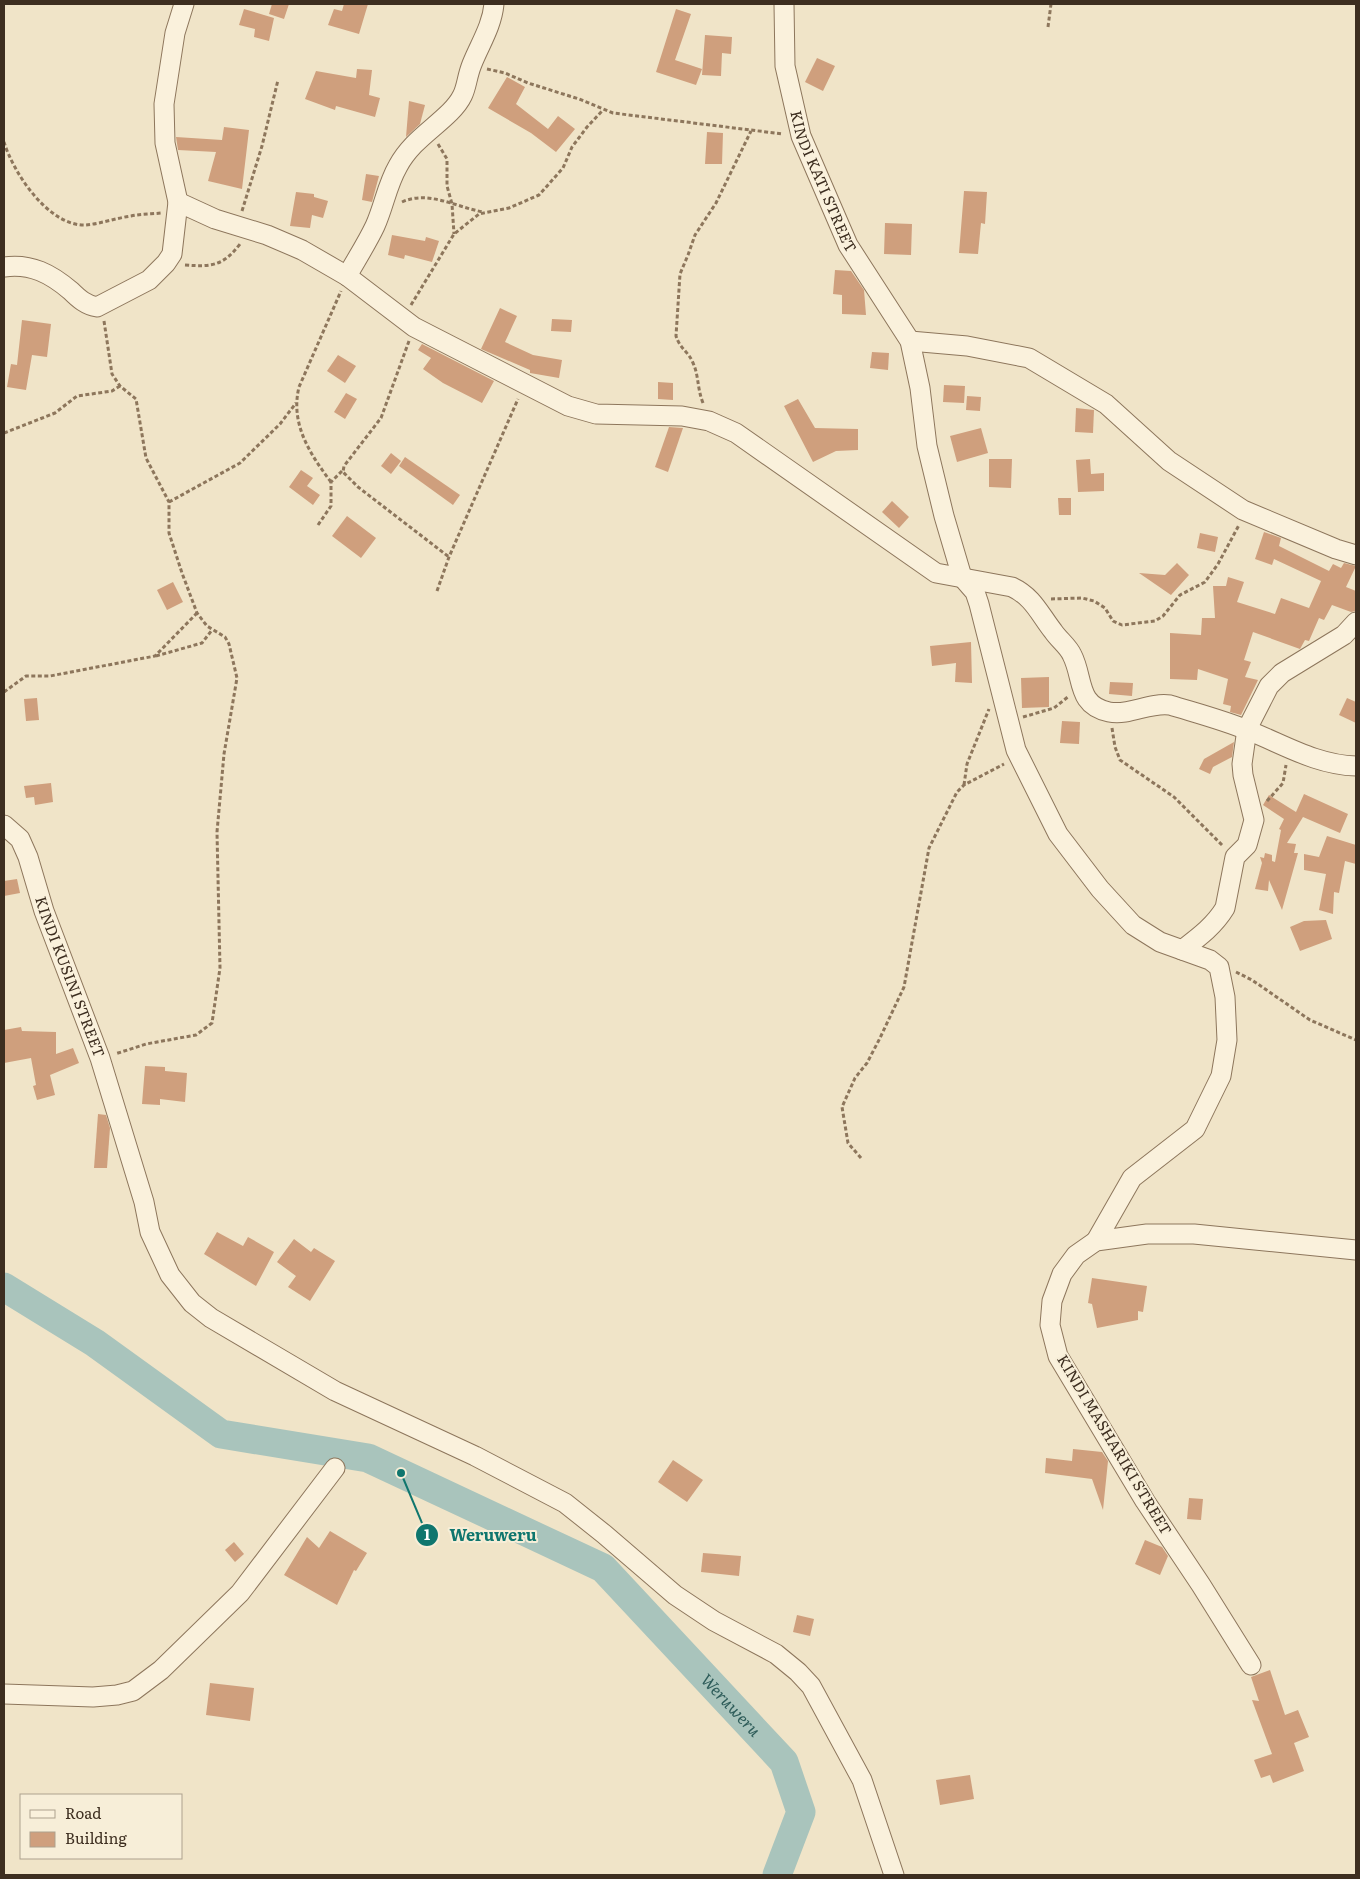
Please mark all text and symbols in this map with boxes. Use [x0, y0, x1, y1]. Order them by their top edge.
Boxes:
street label: KINDI KATI STREET [785, 108, 863, 257]
street label: KINDI KUSINI STREET [30, 893, 112, 1060]
street label: KINDI MASHARIKI STREET [1052, 1350, 1178, 1539]
callout: Weruweru [415, 1520, 547, 1551]
text: 1 [424, 1522, 430, 1545]
text: Weruweru [450, 1522, 537, 1546]
water label: Weruweru [696, 1667, 767, 1741]
legend [20, 1794, 182, 1859]
text: Road [65, 1801, 101, 1824]
text: Building [65, 1826, 127, 1849]

